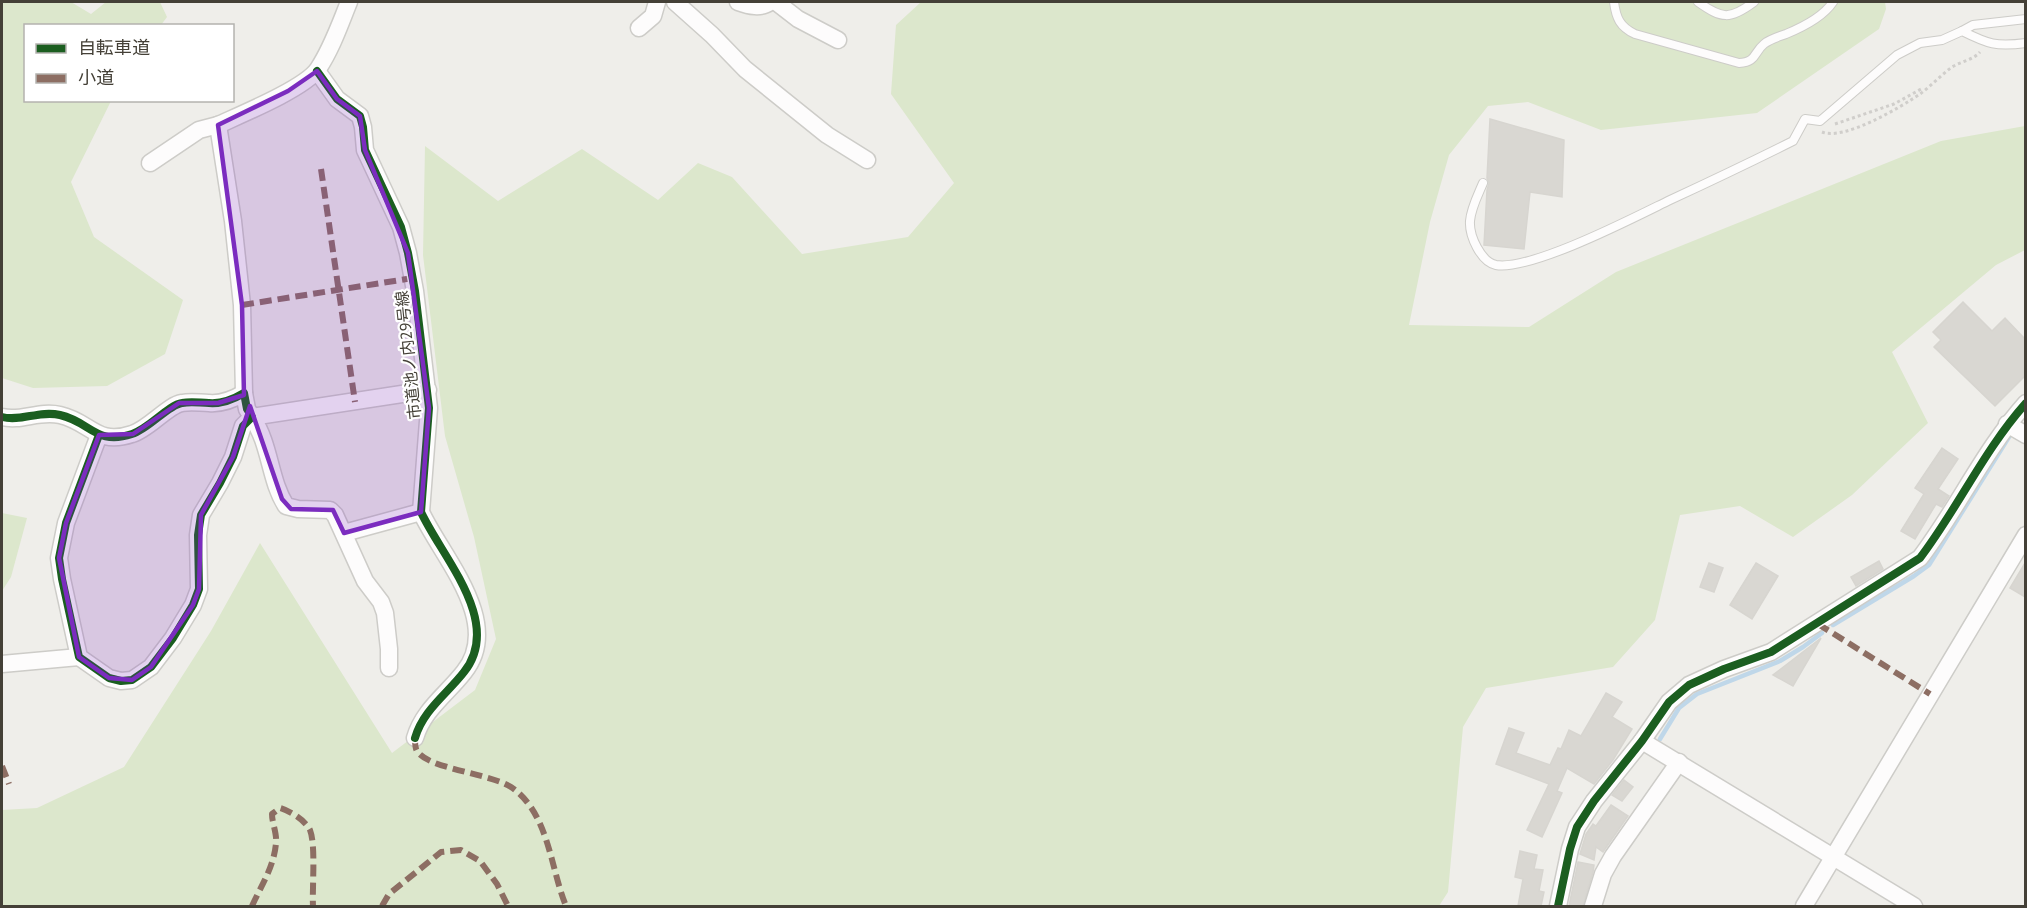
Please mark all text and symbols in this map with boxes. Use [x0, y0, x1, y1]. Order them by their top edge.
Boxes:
legend [24, 24, 234, 102]
text: 自転車道 [78, 36, 150, 59]
text: 小道 [78, 66, 114, 89]
street label: 市道池ノ内29号線 [391, 290, 425, 420]

